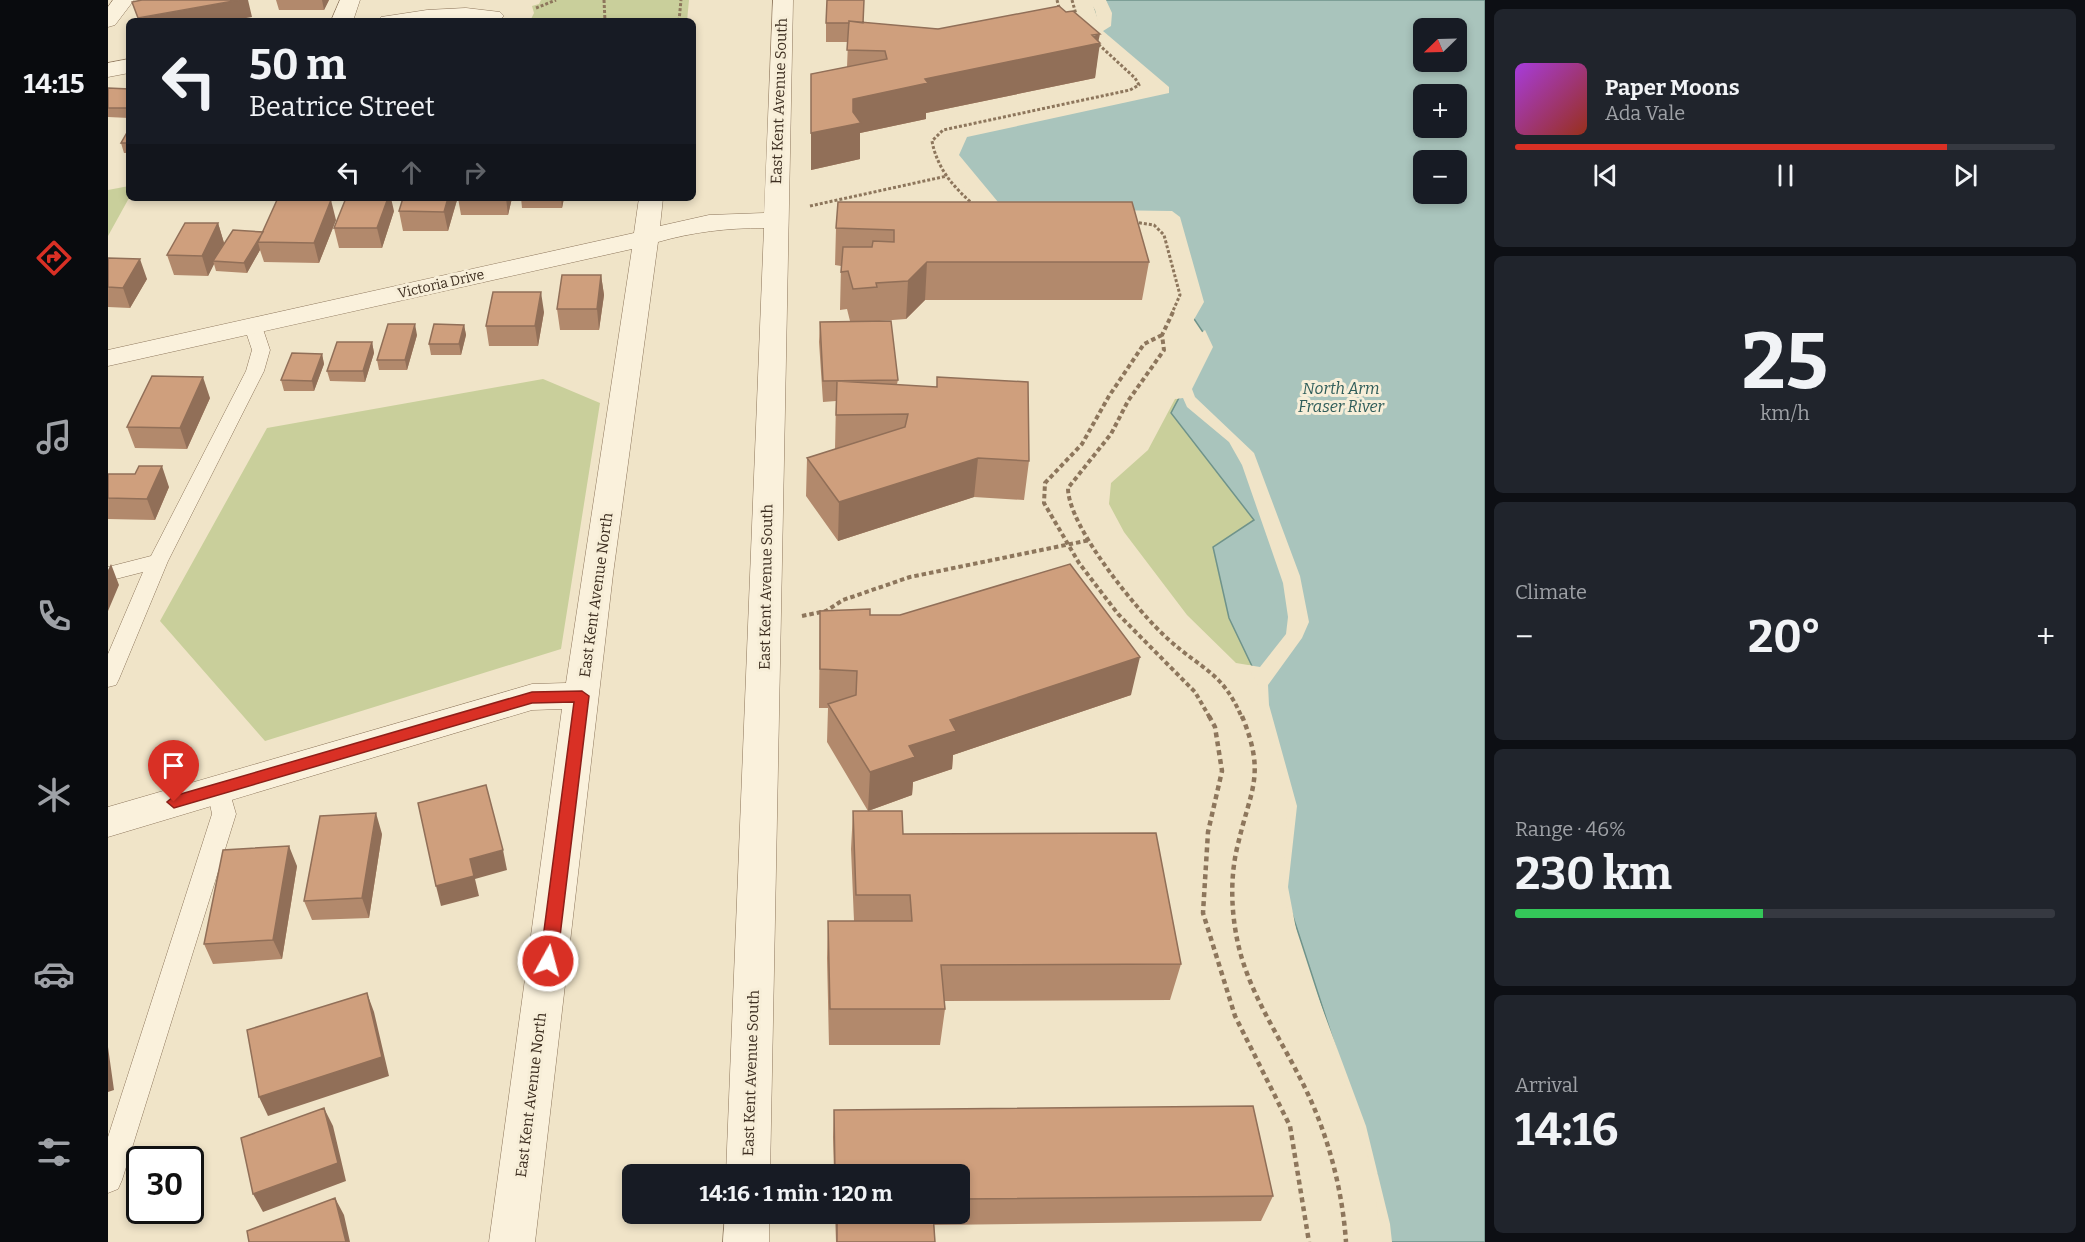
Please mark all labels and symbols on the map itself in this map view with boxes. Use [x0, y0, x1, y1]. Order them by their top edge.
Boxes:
street label: East Kent Avenue South [767, 17, 791, 184]
north arrow [1413, 18, 1467, 72]
street label: Victoria Drive [396, 266, 486, 302]
water label: North Arm Fraser River [1298, 379, 1386, 416]
street label: East Kent Avenue South [756, 503, 776, 670]
street label: East Kent Avenue North [576, 511, 617, 679]
pin [148, 740, 199, 802]
position arrow [516, 929, 580, 993]
street label: East Kent Avenue South [739, 989, 763, 1156]
street label: East Kent Avenue North [512, 1011, 550, 1179]
speed limit sign: 30 [126, 1146, 204, 1224]

